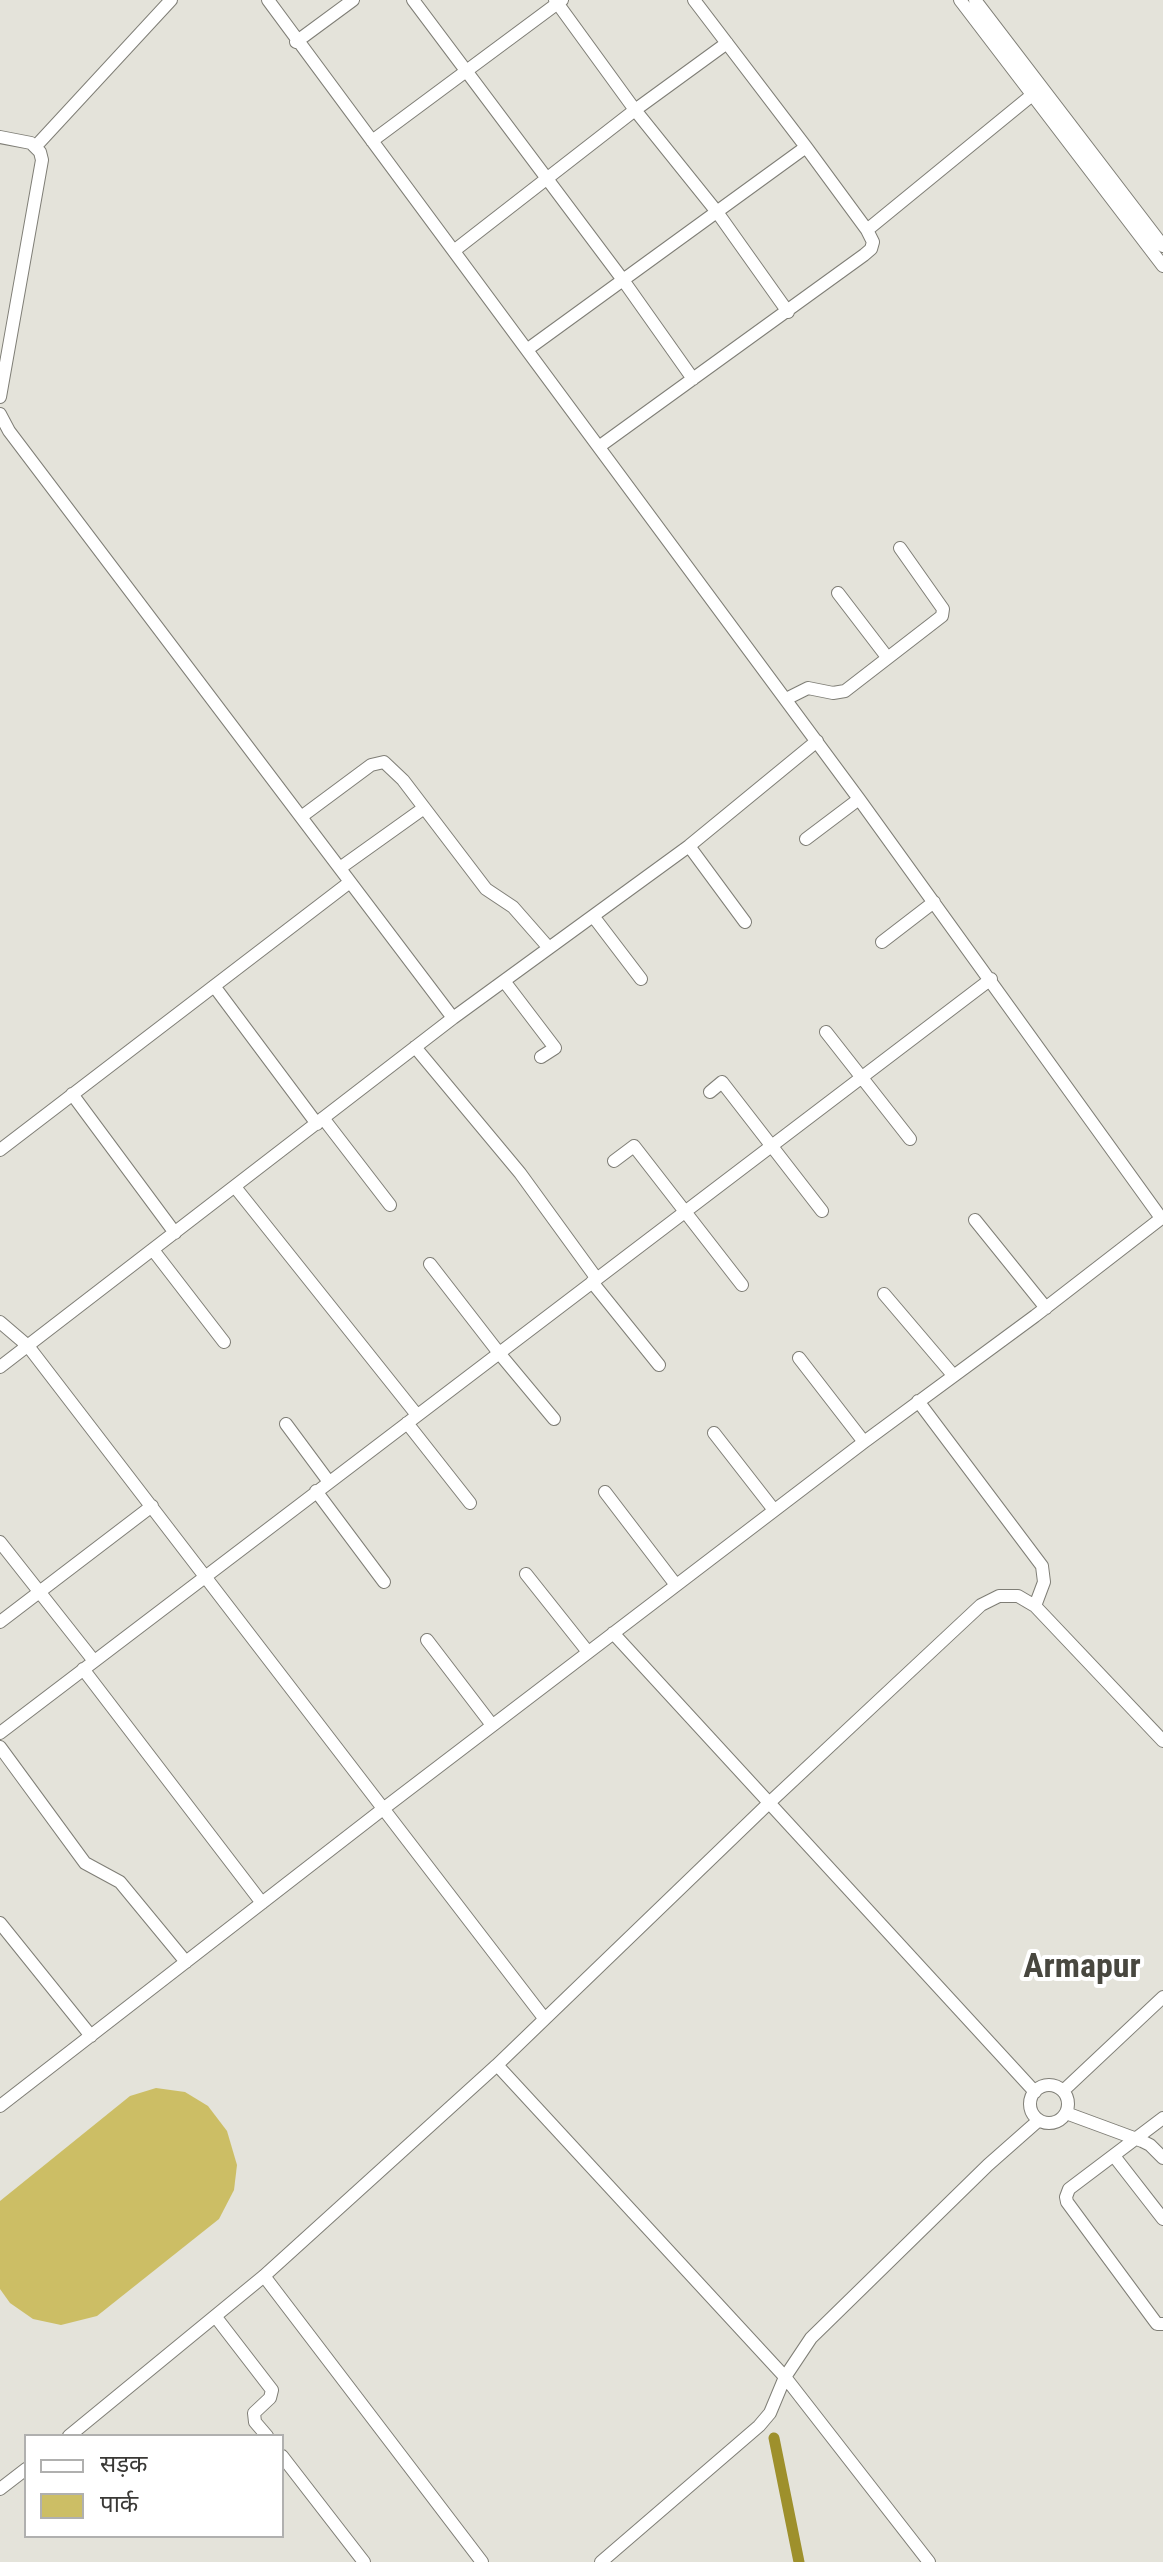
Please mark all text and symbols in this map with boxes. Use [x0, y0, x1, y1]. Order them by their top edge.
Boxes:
district label: Armapur [1023, 1948, 1141, 1988]
legend [24, 2434, 284, 2538]
text: सड़क [100, 2450, 148, 2478]
text: पार्क [100, 2490, 138, 2518]

